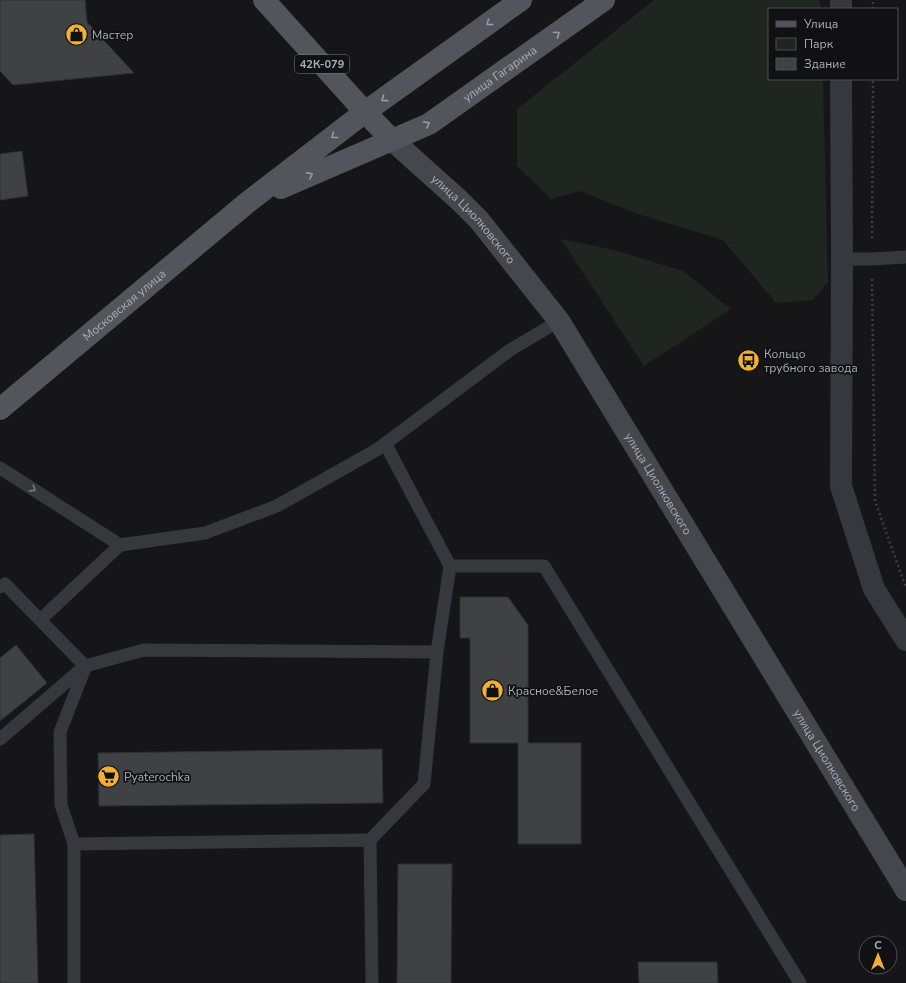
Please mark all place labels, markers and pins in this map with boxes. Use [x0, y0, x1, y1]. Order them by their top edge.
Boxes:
shop icon: Мастер [64, 22, 90, 48]
place label: Мастер [92, 27, 133, 43]
place label: Кольцо трубного завода [764, 346, 858, 376]
bus stop icon: Кольцо трубного завода [736, 348, 762, 374]
shop icon: Красное&Белое [479, 678, 505, 704]
place label: Красное&Белое [508, 683, 598, 699]
supermarket icon: Pyaterochka [96, 764, 122, 790]
place label: Pyaterochka [124, 769, 190, 785]

